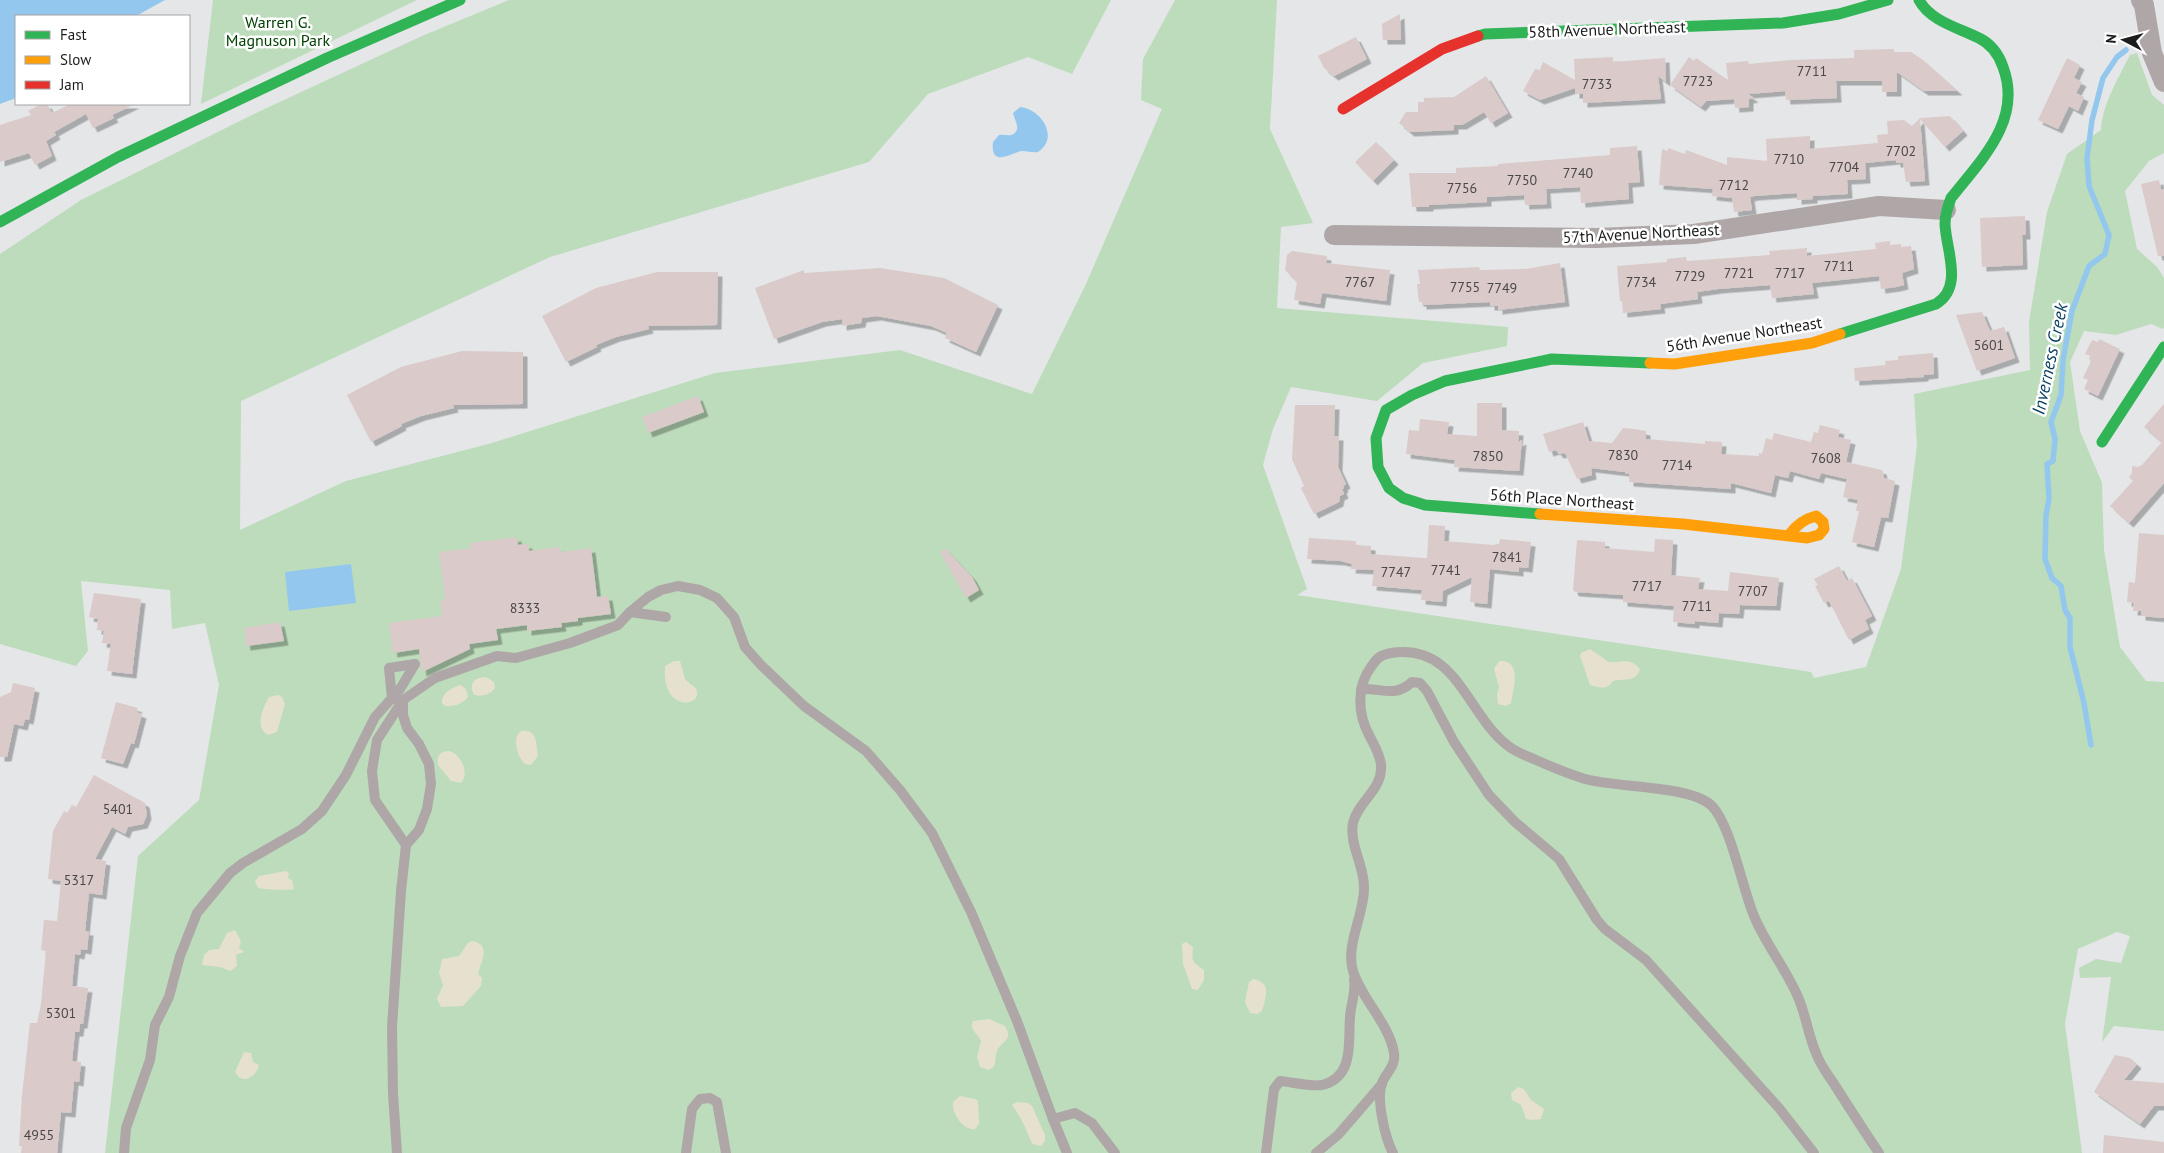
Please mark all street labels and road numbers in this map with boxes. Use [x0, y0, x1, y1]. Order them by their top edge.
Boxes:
street label: 58th Avenue Northeast [1528, 16, 1687, 42]
street label: 57th Avenue Northeast [1562, 219, 1720, 247]
street label: 56th Avenue Northeast [1665, 312, 1824, 356]
street label: 56th Place Northeast [1489, 484, 1635, 514]

